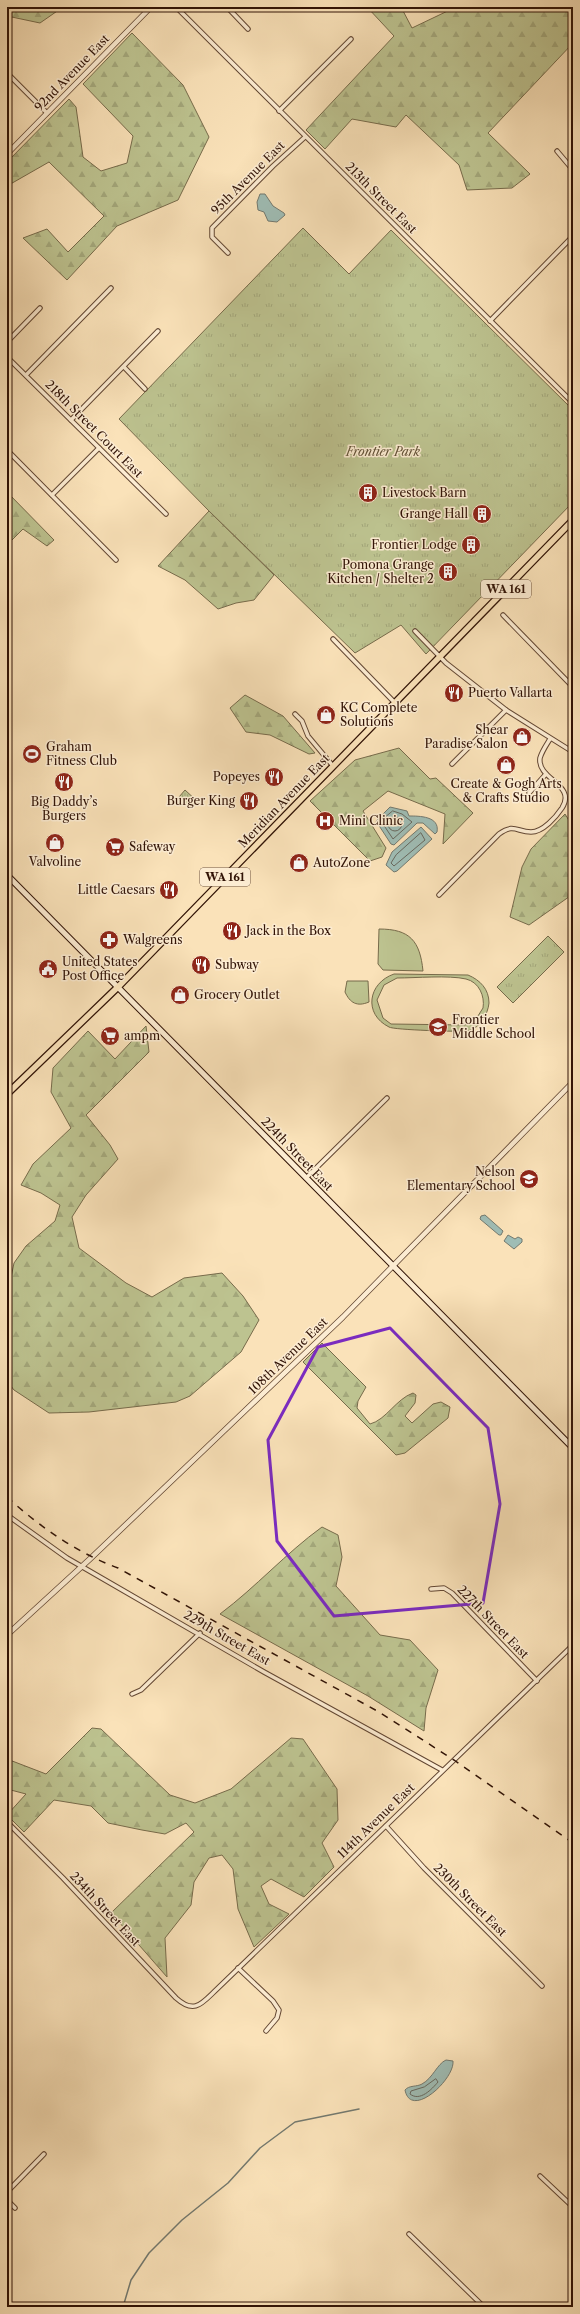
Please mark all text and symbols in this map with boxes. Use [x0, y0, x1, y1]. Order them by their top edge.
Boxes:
street label: 92nd Avenue East [31, 30, 113, 114]
street label: 95th Avenue East [208, 137, 288, 218]
street label: 213th Street East [343, 159, 421, 237]
street label: 218th Street Court East [42, 377, 147, 481]
park label: Frontier Park [345, 444, 421, 459]
building icon: Livestock Barn [357, 482, 379, 504]
place label: Livestock Barn [382, 485, 467, 500]
building icon: Grange Hall [471, 503, 493, 525]
place label: Grange Hall [400, 506, 468, 521]
building icon: Frontier Lodge [460, 534, 482, 556]
place label: Frontier Lodge [371, 537, 457, 552]
place label: Pomona Grange Kitchen / Shelter 2 [327, 557, 434, 586]
building icon: Pomona Grange Kitchen / Shelter 2 [437, 561, 459, 583]
road number: WA 161 [481, 580, 531, 598]
restaurant icon: Puerto Vallarta [443, 682, 465, 704]
place label: Puerto Vallarta [468, 685, 553, 700]
place label: KC Complete Solutions [340, 700, 418, 729]
shop icon: KC Complete Solutions [315, 704, 337, 726]
place label: Shear Paradise Salon [425, 722, 508, 751]
shop icon: Shear Paradise Salon [511, 726, 533, 748]
place label: Graham Fitness Club [46, 739, 117, 768]
sports icon: Graham Fitness Club [21, 743, 43, 765]
street label: Meridian Avenue East [235, 750, 333, 851]
shop icon: Create & Gogh Arts & Crafts Studio [495, 754, 517, 776]
restaurant icon: Popeyes [263, 766, 285, 788]
place label: Popeyes [213, 769, 260, 784]
restaurant icon: Big Daddy’s Burgers [53, 771, 75, 793]
place label: Create & Gogh Arts & Crafts Studio [450, 776, 562, 805]
restaurant icon: Burger King [238, 790, 260, 812]
place label: Burger King [166, 793, 236, 808]
place label: Big Daddy’s Burgers [31, 794, 97, 823]
hospital icon: Mini Clinic [314, 810, 336, 832]
place label: Mini Clinic [339, 813, 403, 828]
shop icon: Valvoline [44, 832, 66, 854]
supermarket icon: Safeway [104, 836, 126, 858]
place label: Safeway [129, 839, 176, 854]
shop icon: AutoZone [288, 852, 310, 874]
place label: Valvoline [28, 854, 81, 869]
place label: AutoZone [312, 855, 370, 870]
road number: WA 161 [200, 868, 250, 886]
restaurant icon: Little Caesars [158, 879, 180, 901]
place label: Little Caesars [77, 882, 155, 897]
restaurant icon: Jack in the Box [221, 920, 243, 942]
place label: Jack in the Box [244, 923, 331, 938]
pharmacy icon: Walgreens [98, 929, 120, 951]
place label: Walgreens [122, 932, 182, 947]
place label: United States Post Office [62, 954, 138, 983]
restaurant icon: Subway [190, 954, 212, 976]
place label: Subway [215, 957, 259, 972]
public building icon: United States Post Office [37, 958, 59, 980]
shop icon: Grocery Outlet [169, 984, 191, 1006]
place label: Grocery Outlet [194, 987, 280, 1002]
place label: Frontier Middle School [452, 1012, 536, 1041]
school or university icon: Frontier Middle School [427, 1016, 449, 1038]
supermarket icon: ampm [99, 1025, 121, 1047]
place label: ampm [124, 1028, 160, 1043]
street label: 224th Street East [258, 1114, 337, 1194]
place label: Nelson Elementary School [407, 1164, 515, 1193]
school or university icon: Nelson Elementary School [518, 1168, 540, 1190]
street label: 108th Avenue East [245, 1314, 331, 1397]
street label: 227th Street East [455, 1582, 533, 1662]
street label: 229th Street East [181, 1607, 274, 1669]
street label: 114th Avenue East [334, 1780, 418, 1861]
street label: 230th Street East [431, 1860, 511, 1940]
street label: 234th Street East [67, 1868, 144, 1950]

